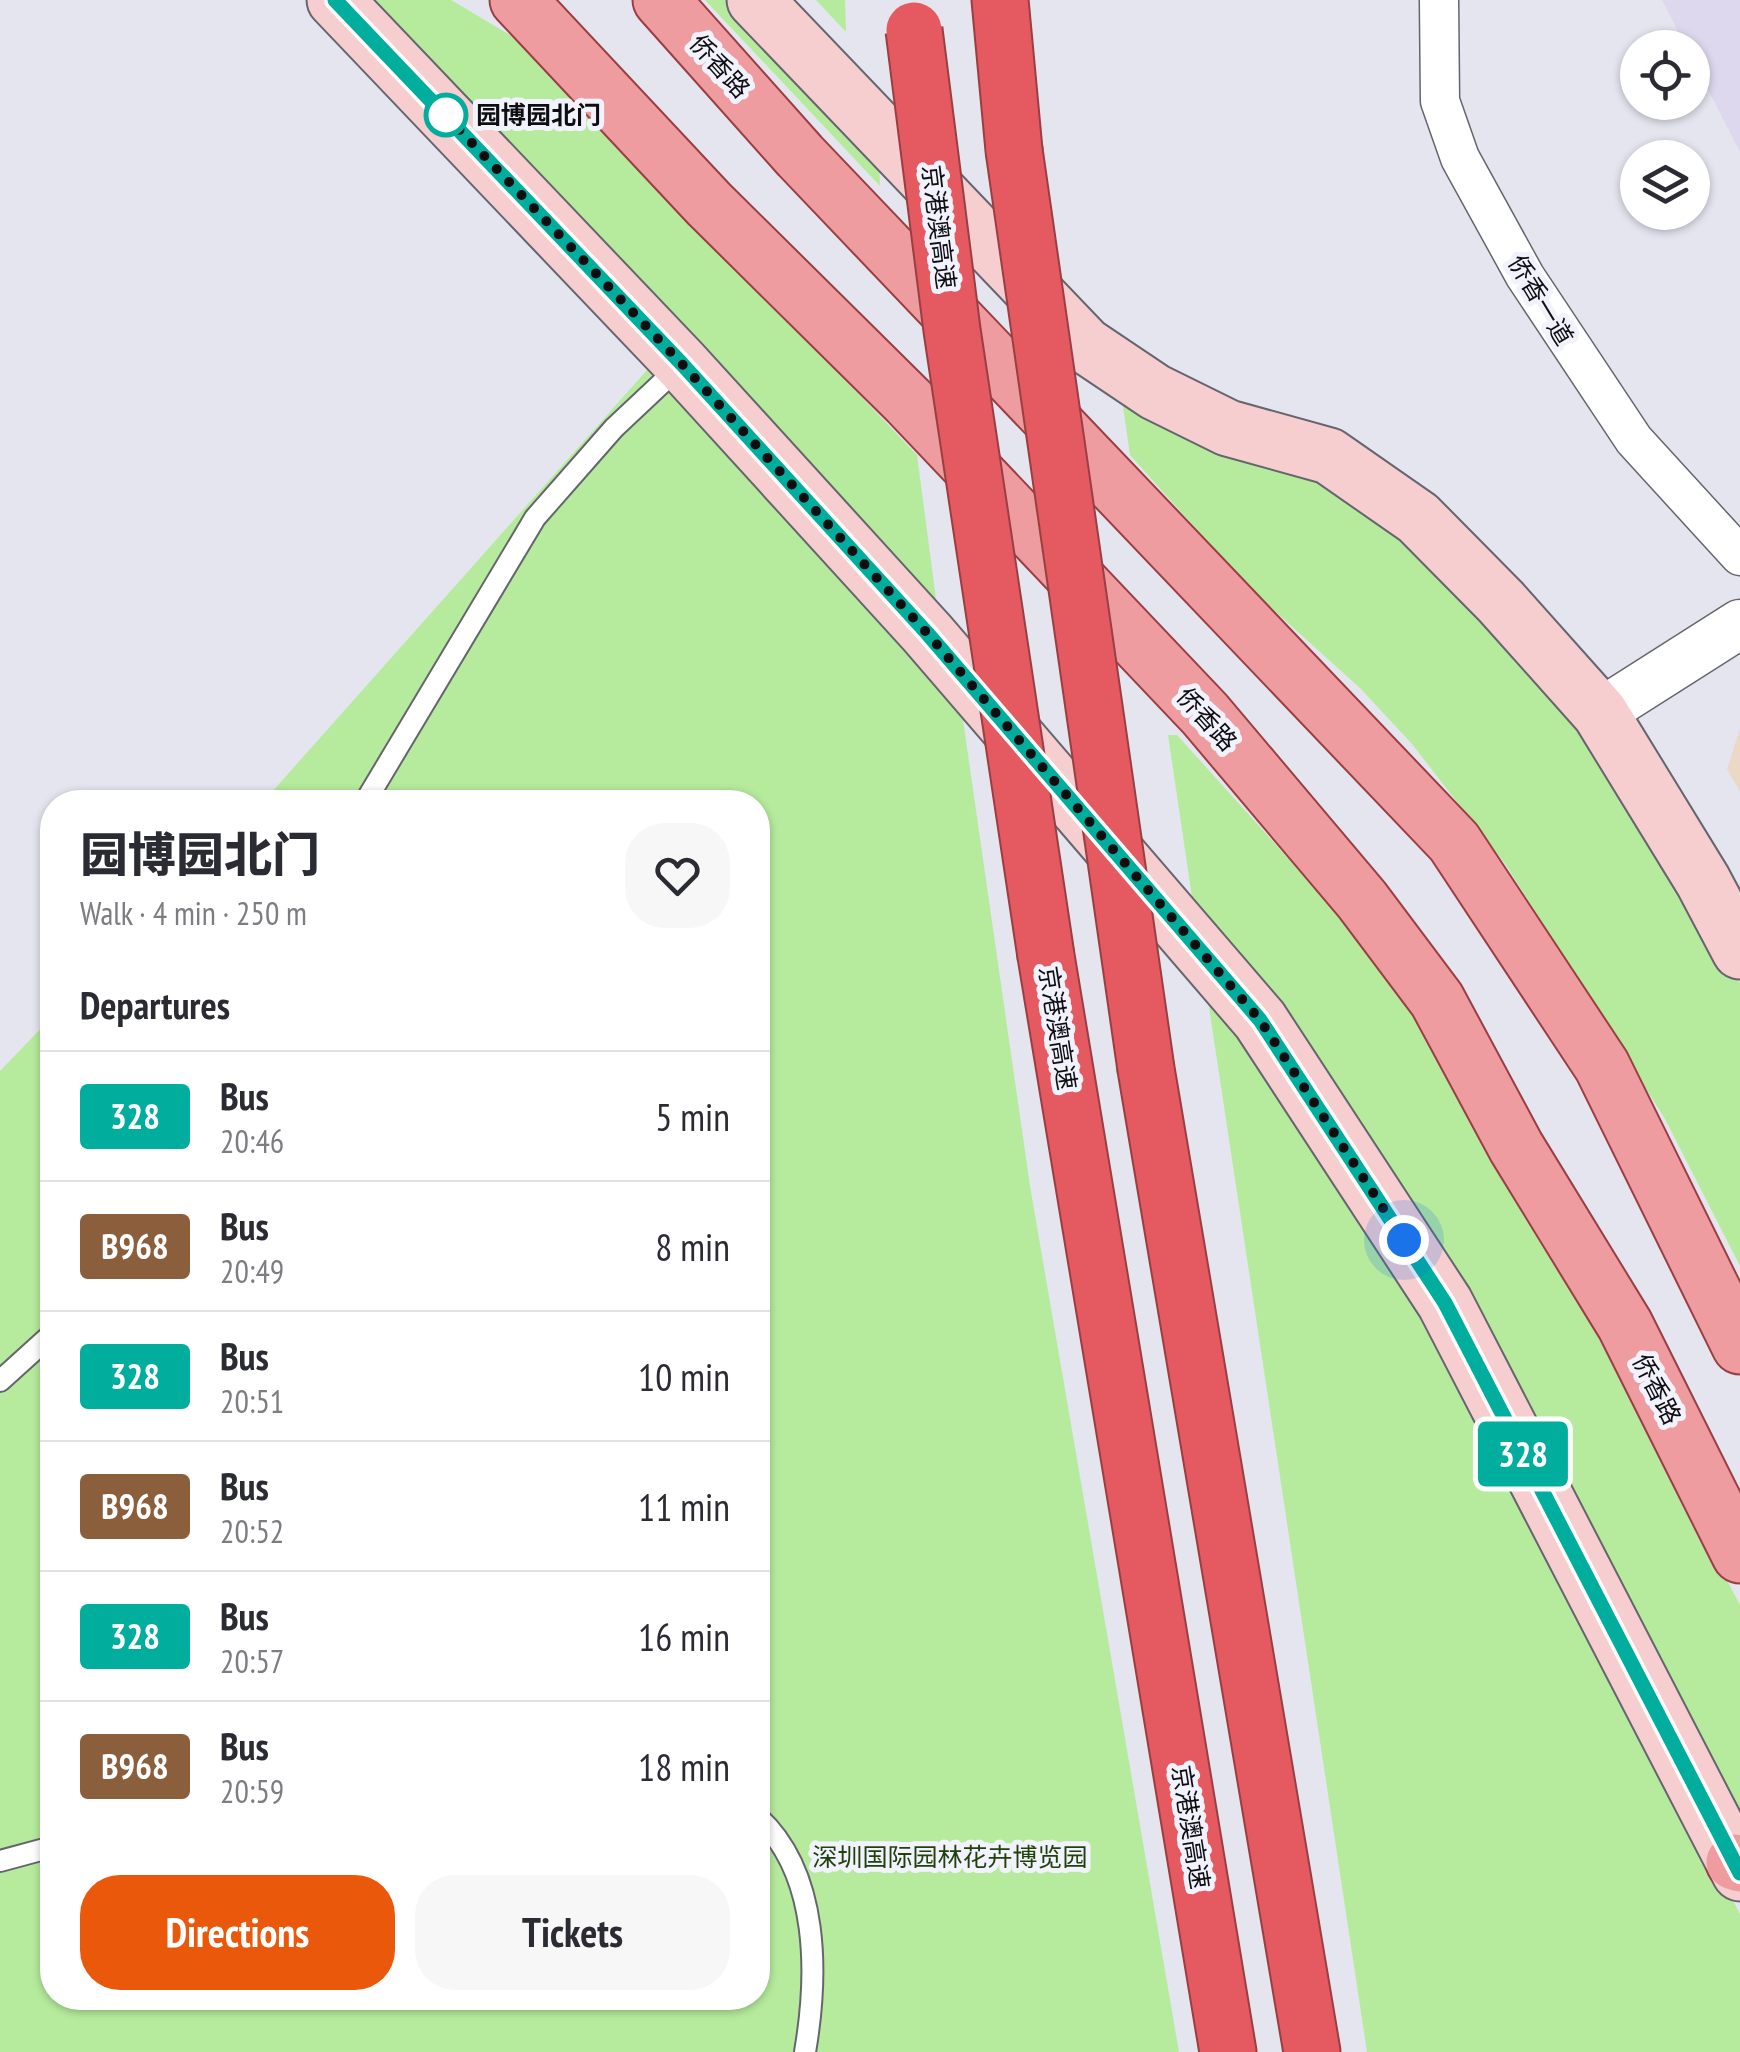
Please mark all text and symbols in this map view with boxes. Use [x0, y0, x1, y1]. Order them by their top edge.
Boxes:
street label: 侨香路 [683, 27, 757, 105]
map controls [1620, 30, 1710, 230]
button: locate [1620, 30, 1710, 120]
marker: 园博园北门 [425, 94, 467, 136]
place label: 园博园北门 [476, 99, 601, 131]
button: layers [1620, 140, 1710, 230]
street label: 京港澳高速 [916, 163, 962, 291]
street label: 侨香一道 [1502, 249, 1580, 351]
street label: 侨香路 [1170, 680, 1244, 758]
text: 园博园北门 [80, 823, 320, 885]
button: heart [625, 823, 730, 928]
text: Walk · 4 min · 250 m [80, 892, 307, 934]
street label: 京港澳高速 [1032, 964, 1084, 1092]
text: Departures [80, 980, 230, 1029]
text: Bus [220, 1071, 269, 1120]
text: 5 min [655, 1092, 730, 1141]
text: 328 [110, 1093, 160, 1139]
text: 20:46 [220, 1120, 284, 1162]
text: Bus [220, 1201, 269, 1250]
your location [1379, 1215, 1429, 1265]
text: 8 min [655, 1222, 730, 1271]
text: B968 [101, 1223, 169, 1269]
text: 20:49 [220, 1250, 284, 1292]
text: Bus [220, 1331, 269, 1380]
street label: 侨香路 [1626, 1348, 1688, 1430]
text: 10 min [638, 1352, 730, 1401]
text: 328 [110, 1353, 160, 1399]
text: 20:51 [220, 1380, 284, 1422]
line badge: 328 [1466, 1422, 1580, 1486]
text: 328 [1498, 1431, 1548, 1477]
text: Bus [220, 1461, 269, 1510]
text: 11 min [638, 1482, 730, 1531]
text: B968 [101, 1483, 169, 1529]
text: 20:52 [220, 1510, 284, 1552]
text: Bus [220, 1591, 269, 1640]
text: 16 min [638, 1612, 730, 1661]
text: 328 [110, 1613, 160, 1659]
text: 20:57 [220, 1640, 284, 1682]
text: Bus [220, 1721, 269, 1770]
text: 18 min [638, 1742, 730, 1791]
text: B968 [101, 1743, 169, 1789]
street label: 京港澳高速 [1165, 1763, 1217, 1891]
text: 20:59 [220, 1770, 284, 1812]
park label: 深圳国际园林花卉博览园 [812, 1841, 1088, 1873]
button: Directions [80, 1875, 395, 1990]
button: Tickets [415, 1875, 730, 1990]

